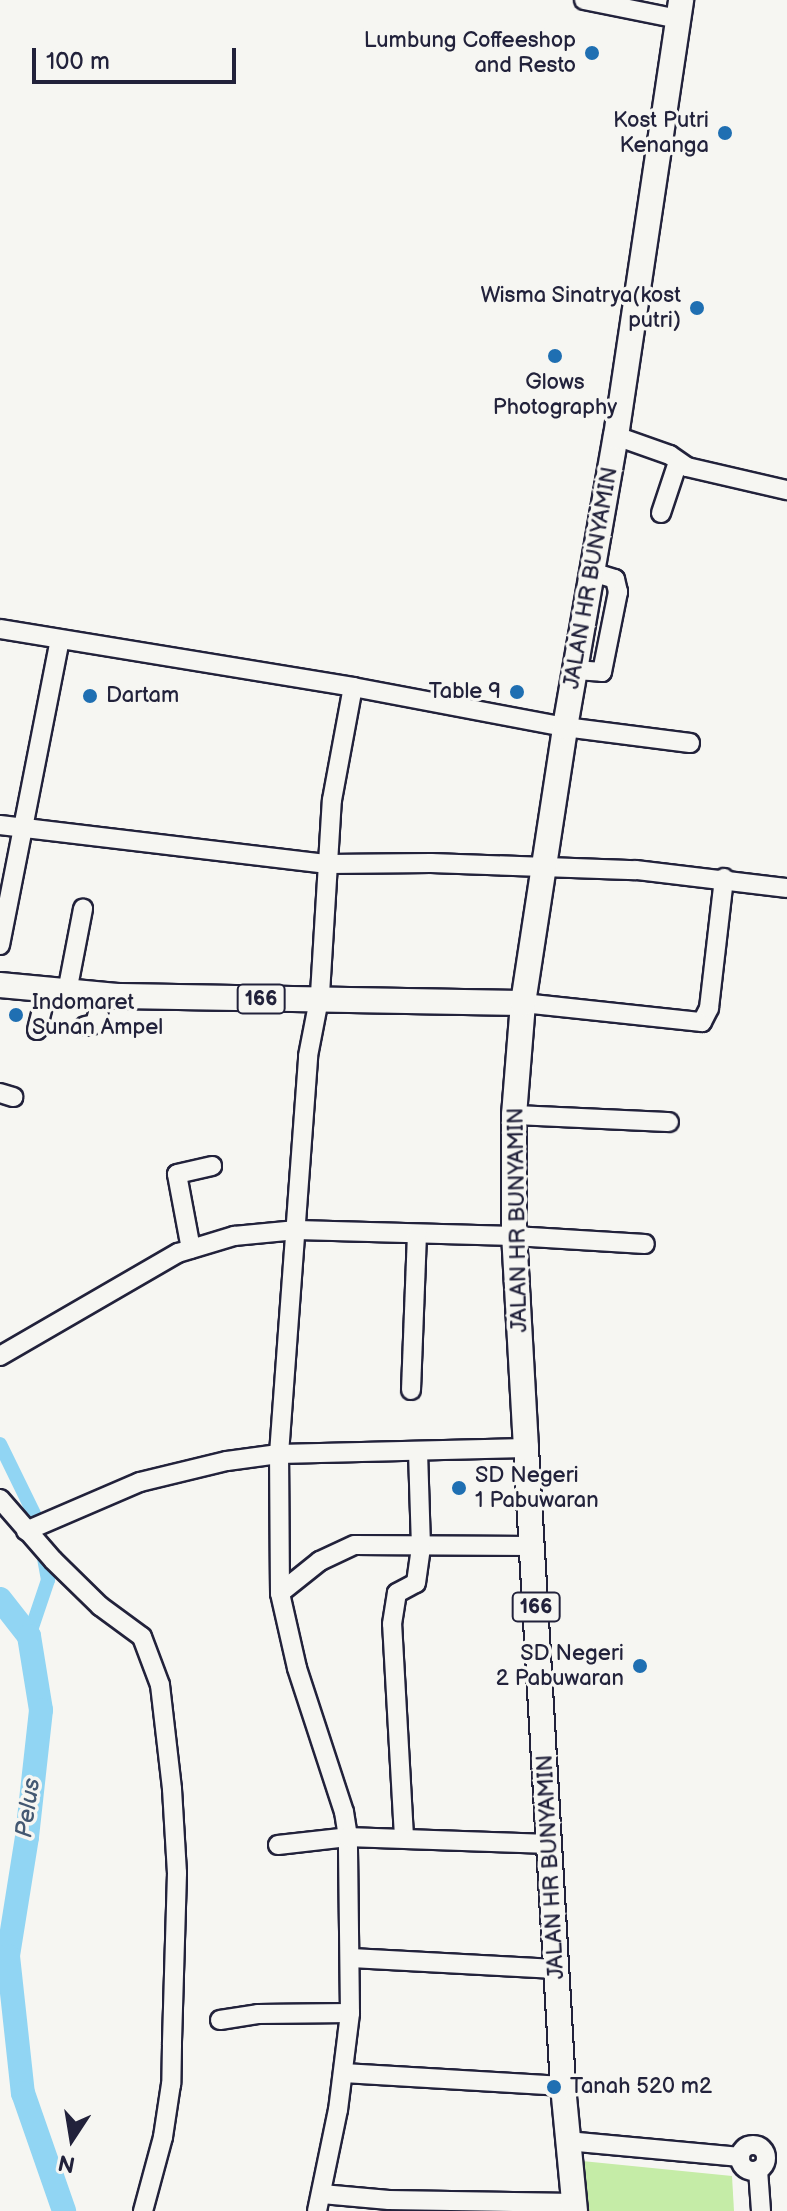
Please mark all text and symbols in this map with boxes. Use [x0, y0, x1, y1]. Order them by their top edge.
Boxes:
place label: Lumbung Coffeeshop and Resto [364, 27, 576, 78]
scale bar [36, 32, 240, 82]
marker: Lumbung Coffeeshop and Resto [583, 44, 601, 62]
text: 100 m [46, 47, 110, 76]
place label: Kost Putri Kenanga [613, 107, 709, 158]
marker: Kost Putri Kenanga [716, 124, 734, 142]
place label: Wisma Sinatrya(kost putri) [480, 282, 681, 334]
marker: Wisma Sinatrya(kost putri) [688, 299, 706, 317]
marker: Glows Photography [546, 347, 564, 365]
place label: Glows Photography [493, 369, 617, 420]
street label: JALAN HR BUNYAMIN [558, 465, 624, 691]
place label: Table 9 [429, 679, 501, 705]
place label: Dartam [106, 683, 179, 709]
marker: Table 9 [508, 683, 526, 701]
marker: Dartam [81, 687, 99, 705]
road number: 166 [235, 983, 287, 1015]
place label: Indomaret Sunan Ampel [32, 989, 163, 1040]
marker: Indomaret Sunan Ampel [7, 1006, 25, 1024]
street label: JALAN HR BUNYAMIN [503, 1107, 533, 1333]
place label: SD Negeri 1 Pabuwaran [475, 1462, 599, 1514]
marker: SD Negeri 1 Pabuwaran [450, 1479, 468, 1497]
road number: 166 [510, 1591, 562, 1623]
place label: SD Negeri 2 Pabuwaran [496, 1640, 624, 1692]
marker: SD Negeri 2 Pabuwaran [631, 1657, 649, 1675]
street label: JALAN HR BUNYAMIN [532, 1754, 570, 1980]
water label: Pelus [10, 1776, 46, 1840]
place label: Tanah 520 m2 [570, 2074, 712, 2100]
marker: Tanah 520 m2 [545, 2078, 563, 2096]
north arrow [32, 2099, 112, 2179]
text: N [56, 2148, 78, 2178]

